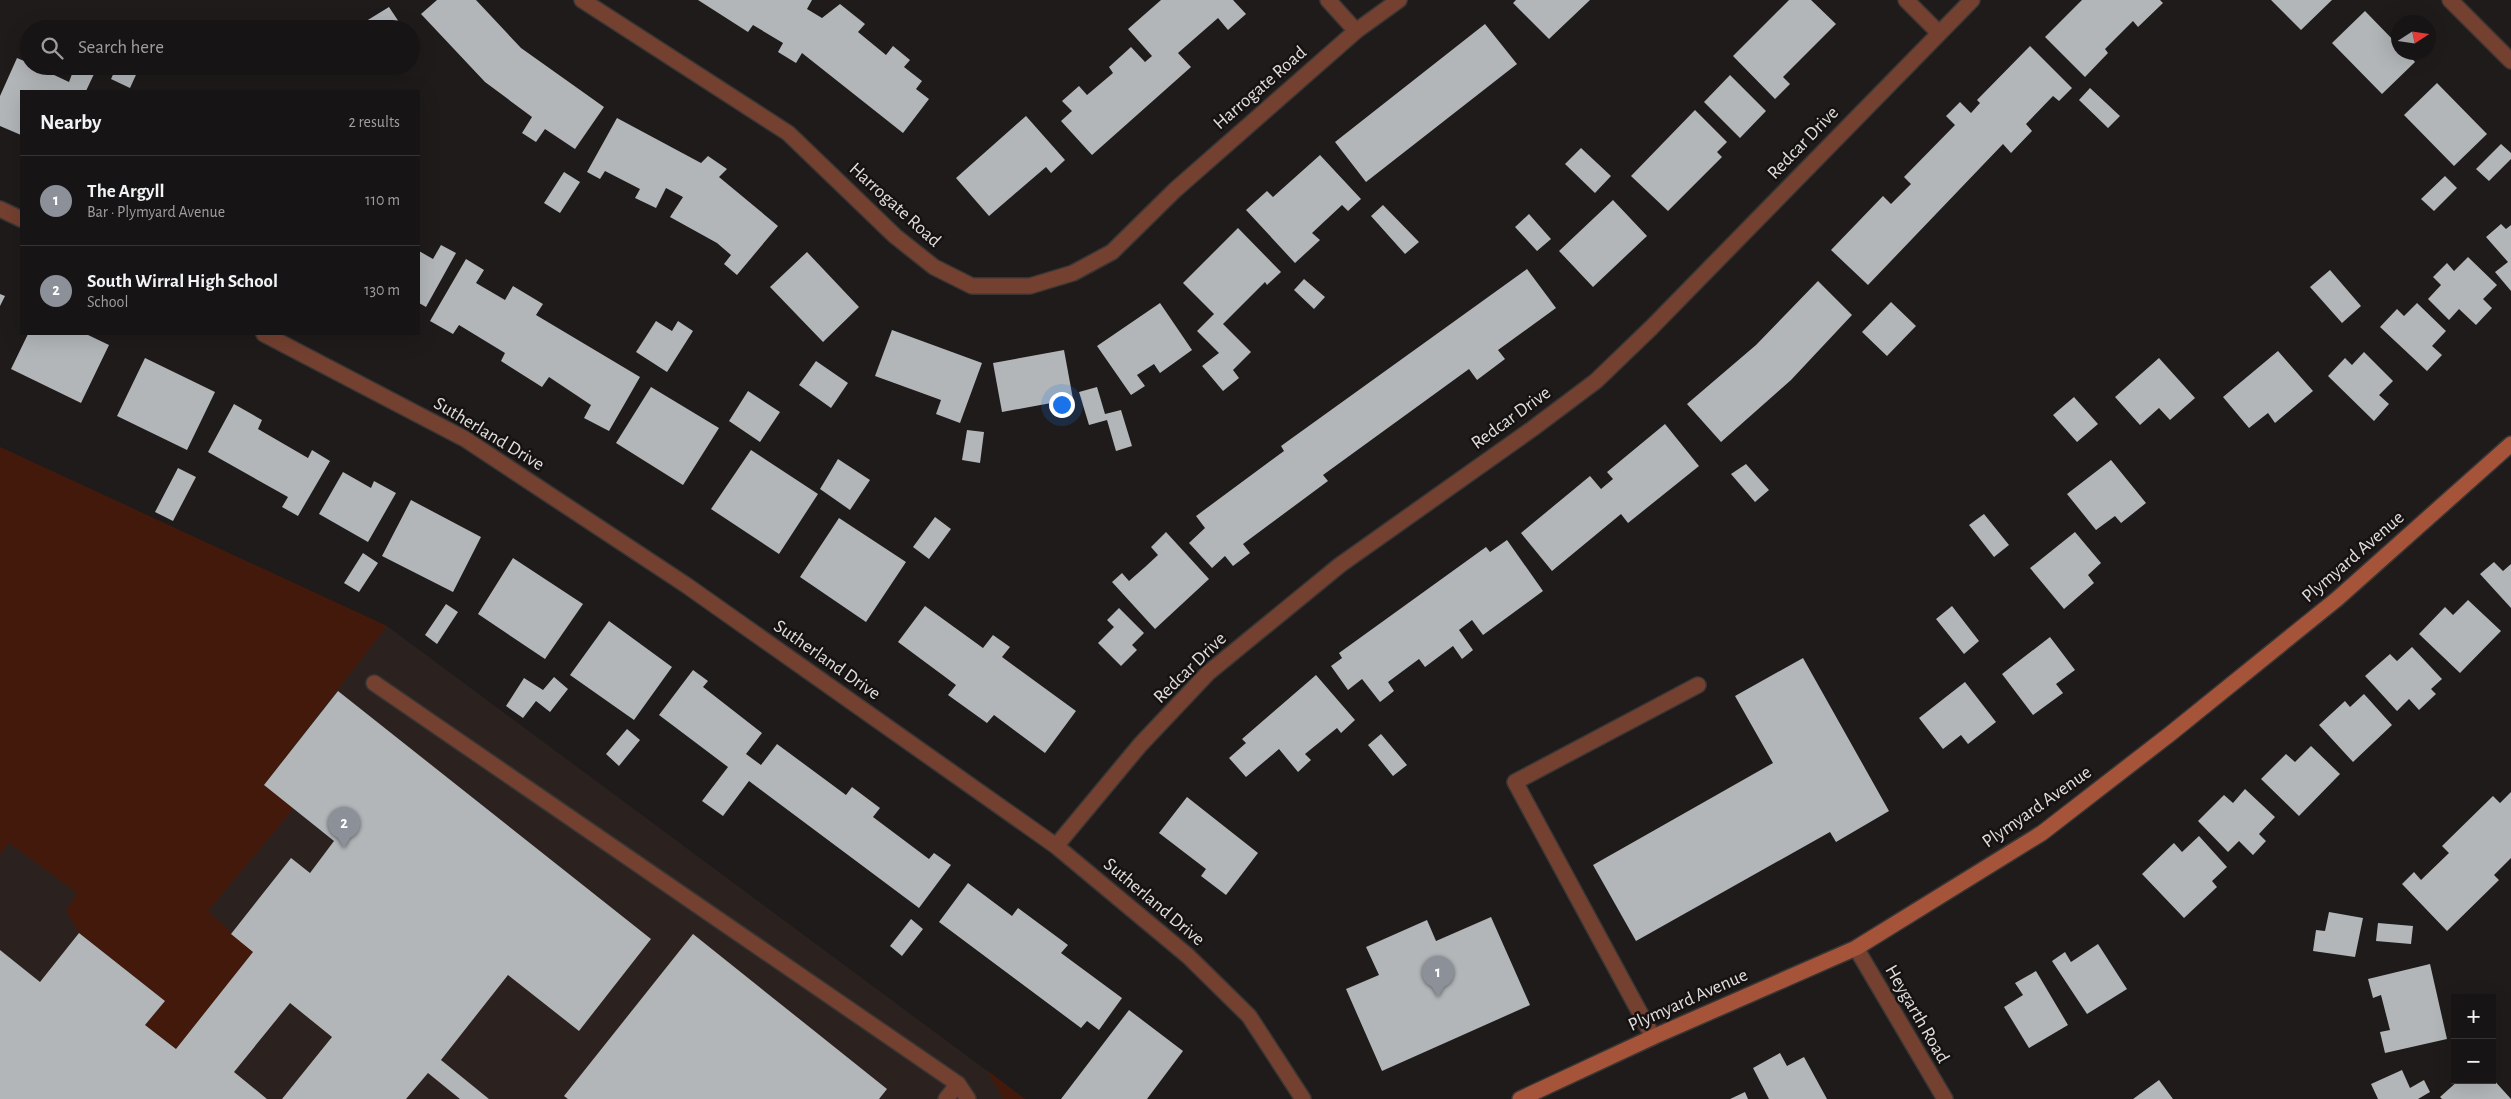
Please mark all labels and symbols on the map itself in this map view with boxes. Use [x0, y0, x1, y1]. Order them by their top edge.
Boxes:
north arrow [2391, 15, 2436, 60]
street label: Harrogate Road [1210, 43, 1310, 133]
street label: Redcar Drive [1764, 103, 1842, 183]
street label: Harrogate Road [846, 159, 945, 251]
street label: Redcar Drive [1468, 383, 1554, 453]
your location [1049, 392, 1075, 418]
street label: Sutherland Drive [430, 394, 548, 474]
street label: Plymyard Avenue [2298, 508, 2408, 606]
street label: Sutherland Drive [770, 616, 884, 704]
street label: Redcar Drive [1150, 629, 1230, 707]
street label: Plymyard Avenue [1979, 762, 2095, 852]
pin: 2 [328, 807, 360, 848]
street label: Sutherland Drive [1100, 855, 1208, 949]
pin: 1 [1422, 956, 1454, 997]
street label: Heygarth Road [1881, 962, 1953, 1066]
street label: Plymyard Avenue [1625, 965, 1751, 1035]

